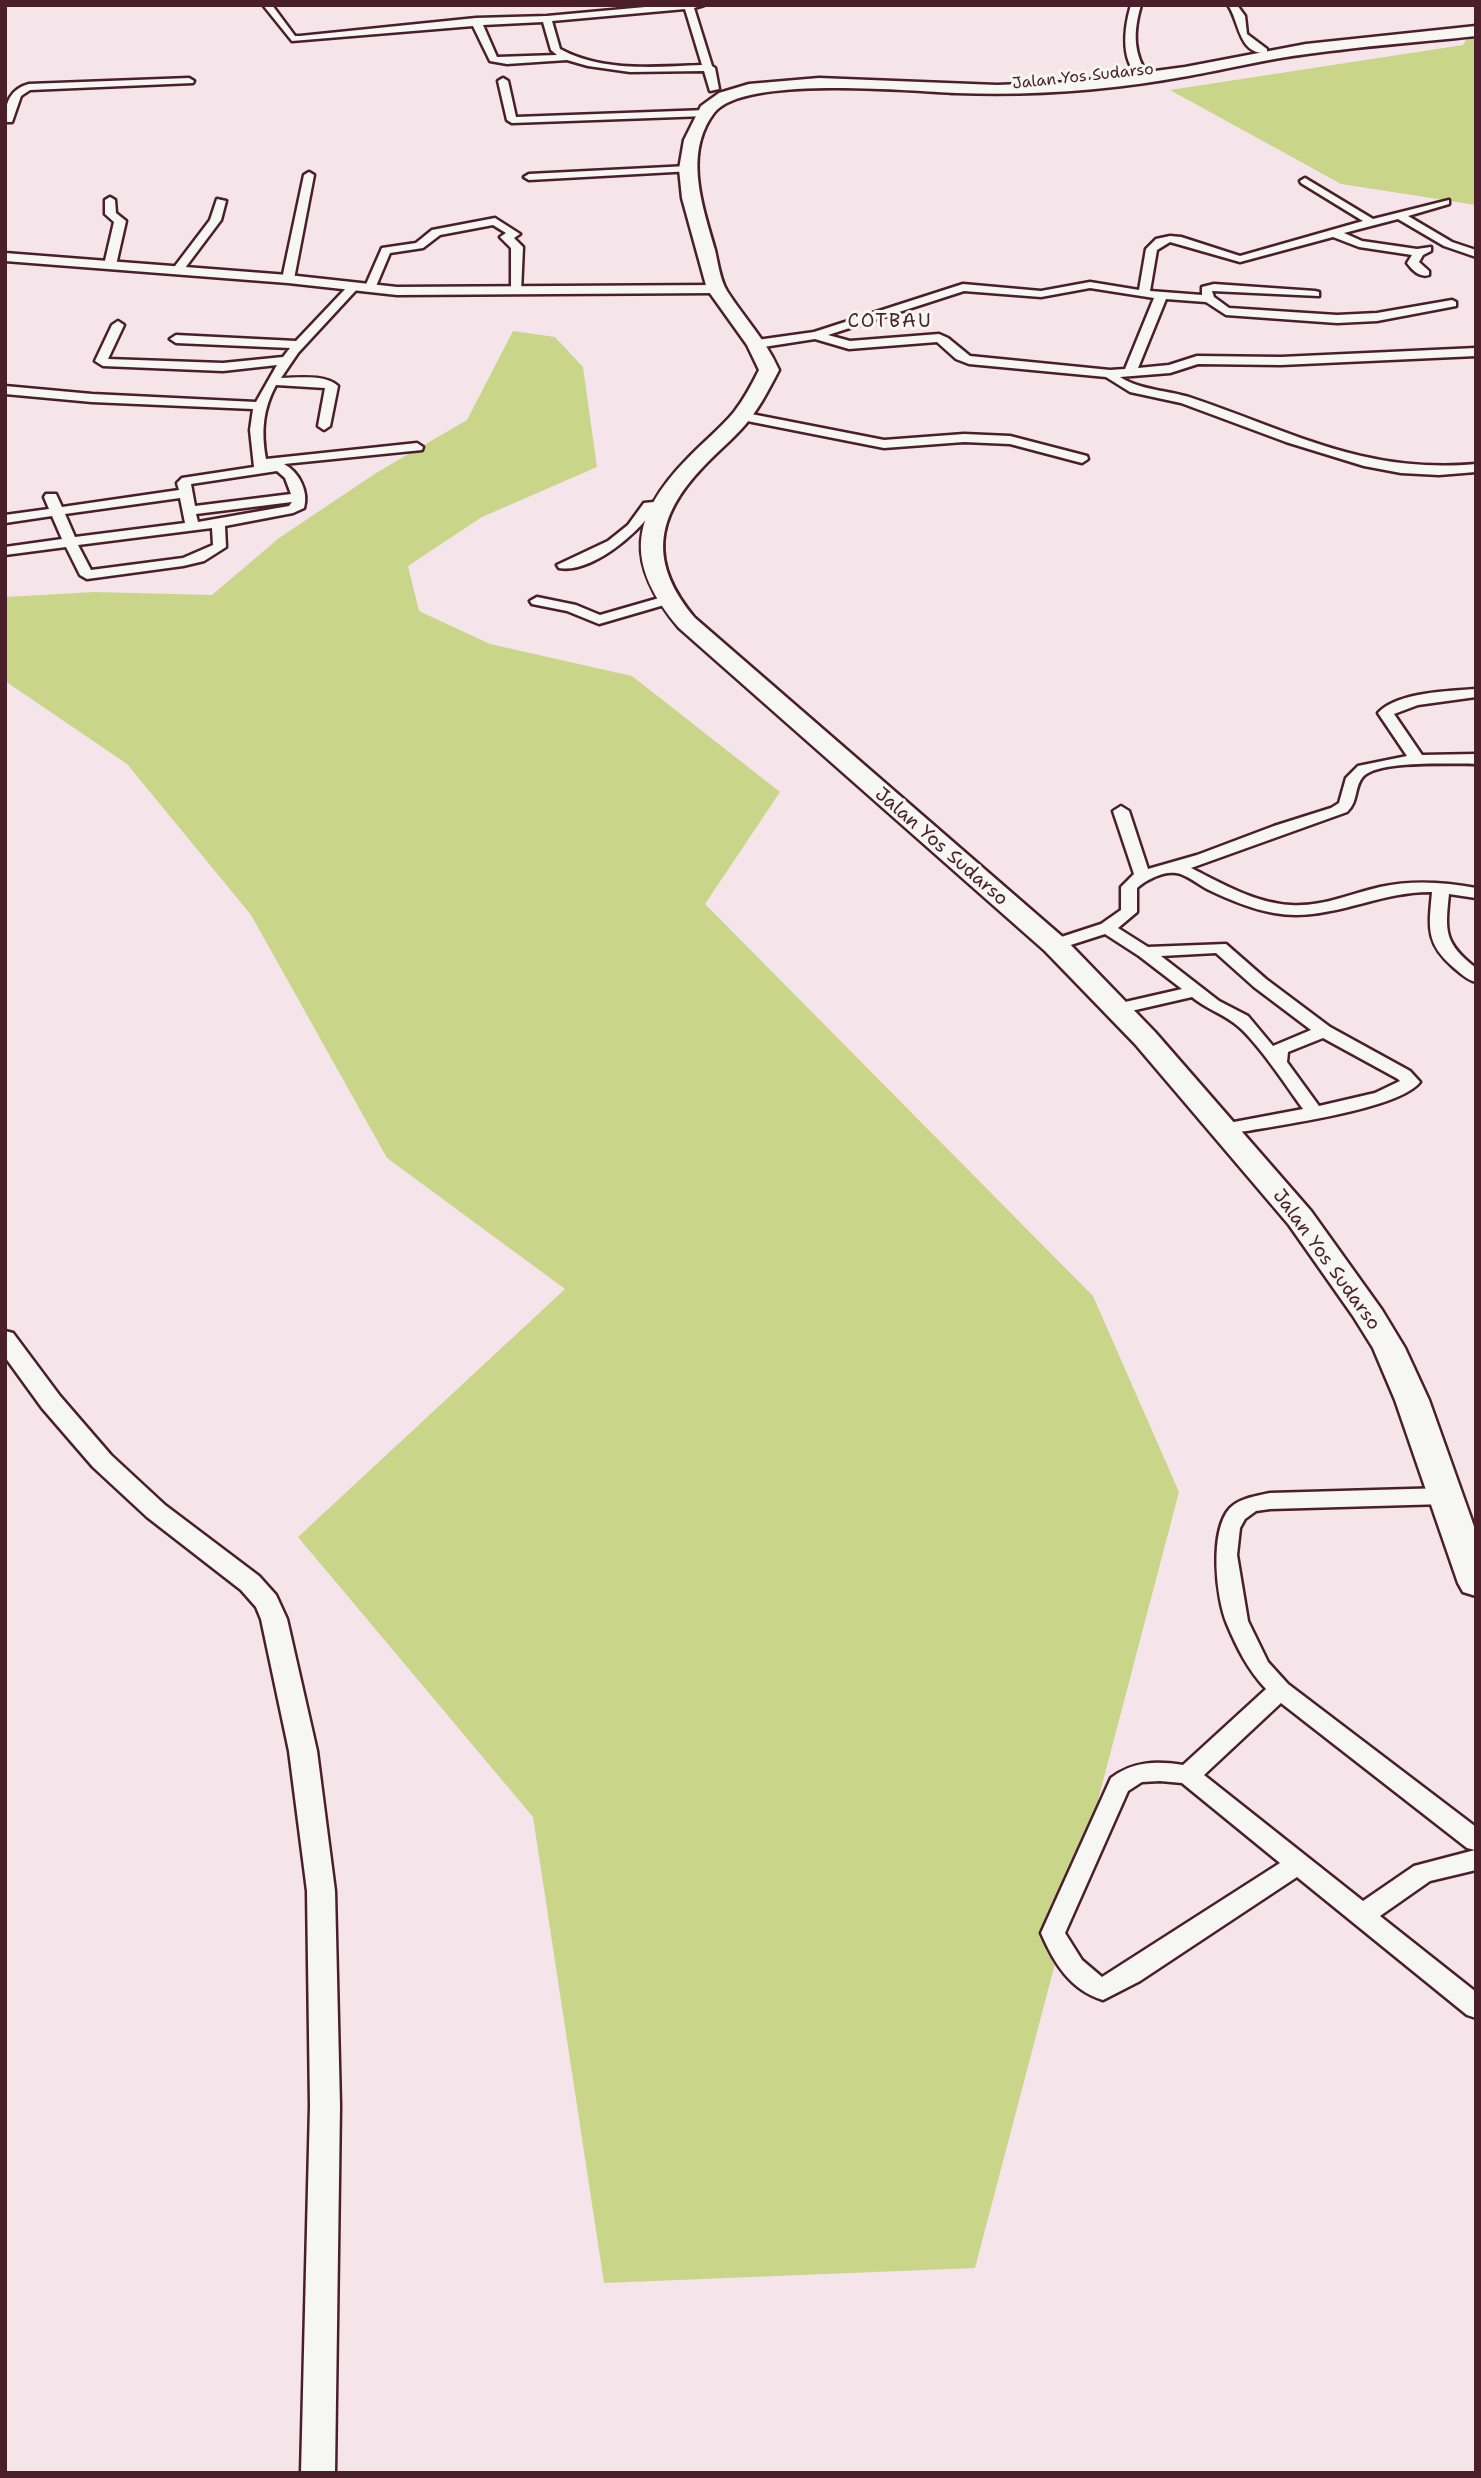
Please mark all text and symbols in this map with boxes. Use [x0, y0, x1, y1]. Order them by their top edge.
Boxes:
street label: Jalan Yos Sudarso [1011, 60, 1155, 94]
district label: COTBAU [848, 311, 932, 333]
street label: Jalan Yos Sudarso [870, 783, 1012, 911]
street label: Jalan Yos Sudarso [1267, 1185, 1385, 1335]

